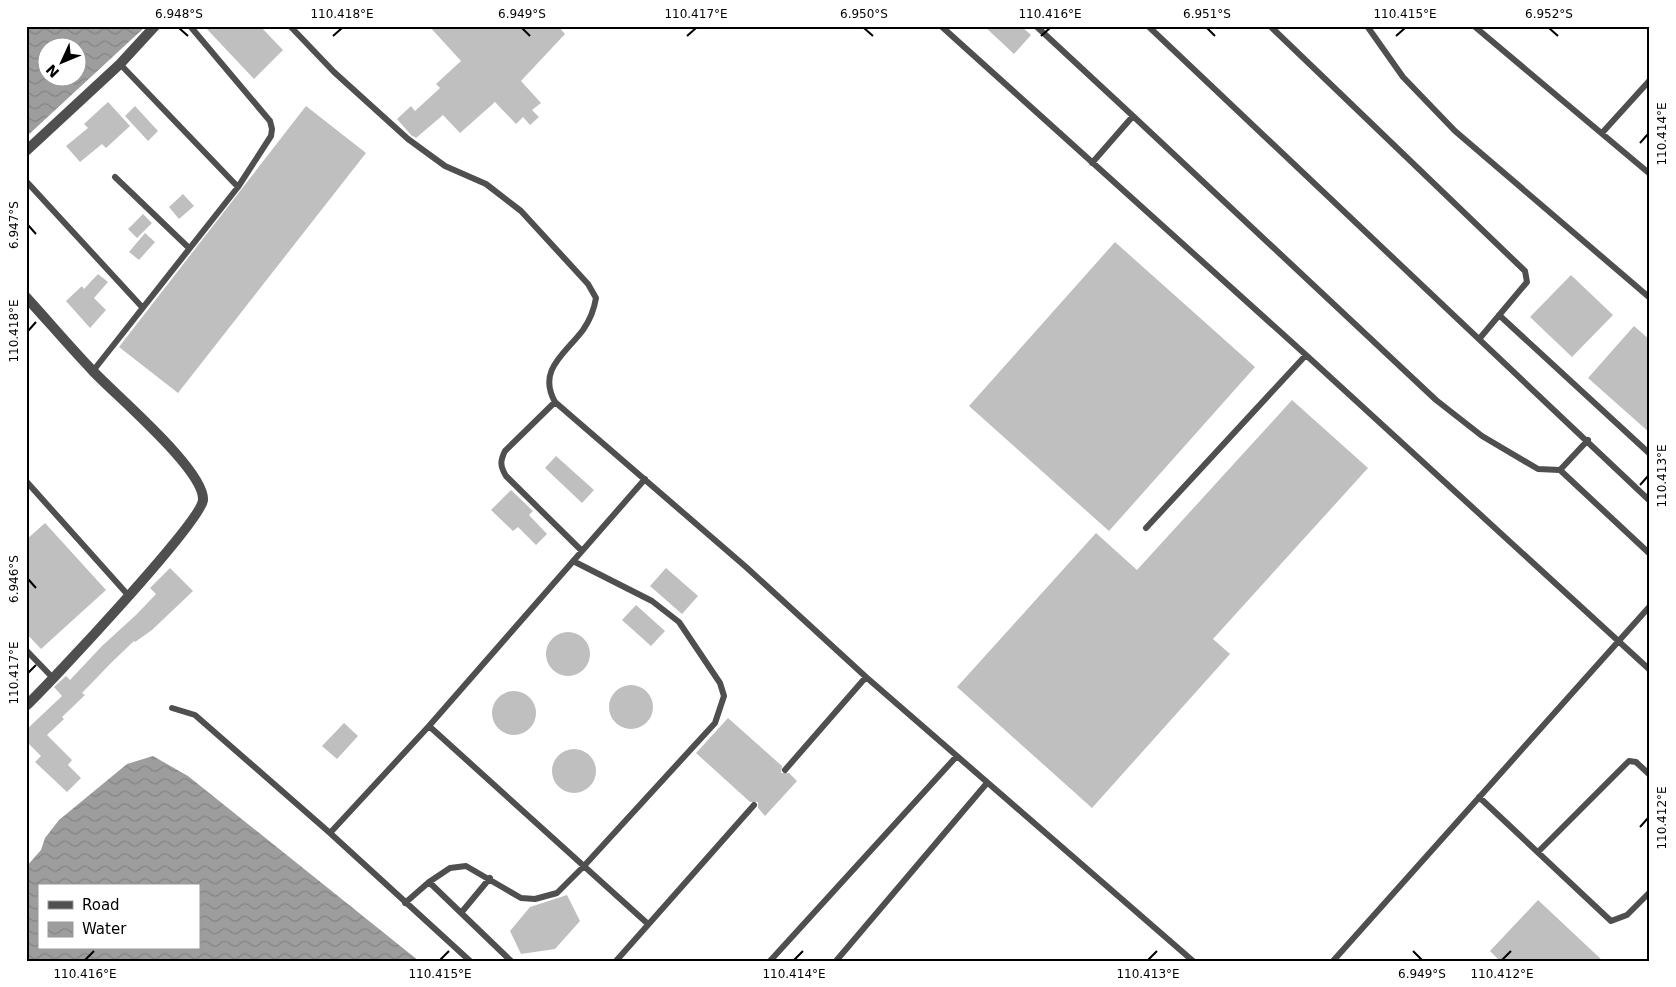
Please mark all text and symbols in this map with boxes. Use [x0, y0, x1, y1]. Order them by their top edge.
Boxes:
text: 6.948°S [155, 7, 203, 21]
text: 110.418°E [310, 7, 374, 21]
text: 6.949°S [498, 7, 546, 21]
text: 110.417°E [664, 7, 728, 21]
text: 6.950°S [840, 7, 888, 21]
text: 110.416°E [1018, 7, 1082, 21]
text: 6.951°S [1183, 7, 1231, 21]
text: 110.415°E [1373, 7, 1437, 21]
text: 6.952°S [1525, 7, 1573, 21]
north arrow [38, 38, 88, 88]
text: N [43, 61, 62, 81]
text: 110.414°E [1655, 102, 1669, 166]
text: 6.947°S [7, 201, 21, 249]
text: 110.418°E [7, 299, 21, 363]
text: 110.413°E [1655, 444, 1669, 508]
text: 6.946°S [7, 555, 21, 603]
text: 110.417°E [7, 641, 21, 705]
text: 110.412°E [1655, 786, 1669, 850]
legend [38, 884, 200, 950]
text: Road [82, 896, 120, 914]
text: Water [82, 920, 127, 938]
text: 110.416°E [53, 967, 117, 981]
text: 110.415°E [408, 967, 472, 981]
text: 110.414°E [762, 967, 826, 981]
text: 110.413°E [1116, 967, 1180, 981]
text: 6.949°S [1398, 967, 1446, 981]
text: 110.412°E [1470, 967, 1534, 981]

